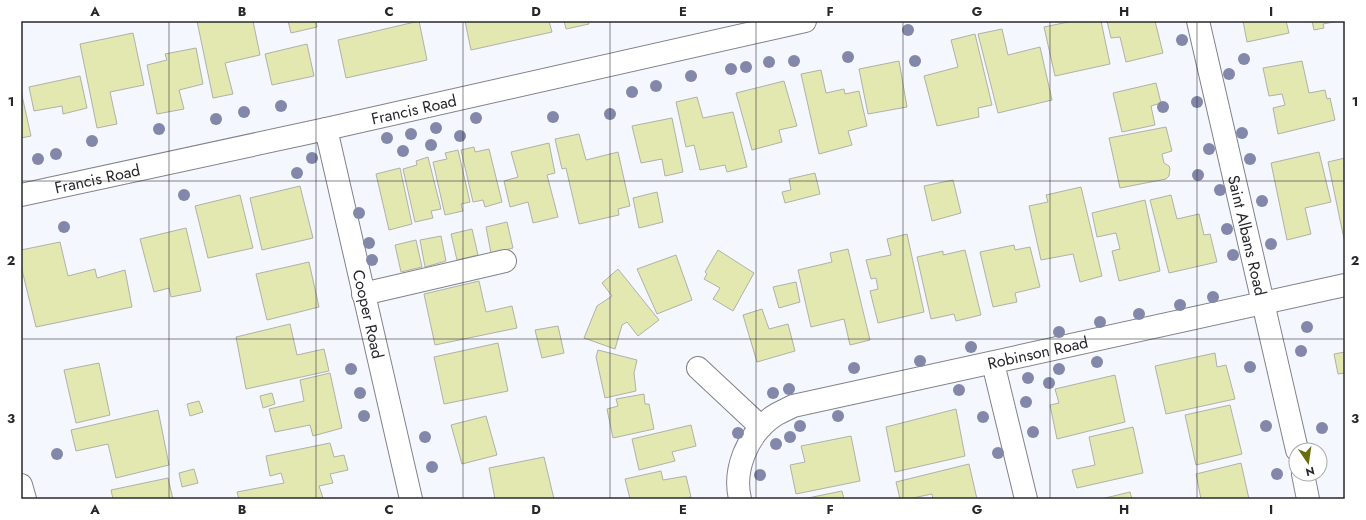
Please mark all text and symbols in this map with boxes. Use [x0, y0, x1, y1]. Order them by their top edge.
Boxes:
text: A [89, 2, 100, 21]
text: B [238, 2, 247, 21]
text: C [384, 2, 394, 21]
text: D [531, 2, 541, 21]
text: E [679, 2, 687, 21]
text: F [826, 2, 834, 21]
text: G [972, 2, 983, 21]
text: H [1119, 2, 1129, 21]
text: I [1269, 2, 1273, 21]
street label: Francis Road [369, 89, 459, 130]
text: 1 [8, 92, 14, 111]
text: 1 [1352, 92, 1358, 111]
street label: Francis Road [52, 159, 142, 199]
street label: Saint Albans Road [1222, 173, 1272, 298]
text: 2 [7, 251, 15, 270]
text: 2 [1351, 251, 1359, 270]
street label: Cooper Road [347, 268, 389, 361]
street label: Robinson Road [985, 331, 1090, 375]
text: 3 [7, 409, 15, 428]
text: 3 [1351, 409, 1359, 428]
north arrow [1288, 442, 1328, 482]
text: N [1304, 463, 1316, 481]
text: A [89, 500, 100, 519]
text: B [238, 500, 247, 519]
text: C [384, 500, 394, 519]
text: D [531, 500, 541, 519]
text: E [679, 500, 687, 519]
text: F [826, 500, 834, 519]
text: G [972, 500, 983, 519]
text: H [1119, 500, 1129, 519]
text: I [1269, 500, 1273, 519]

